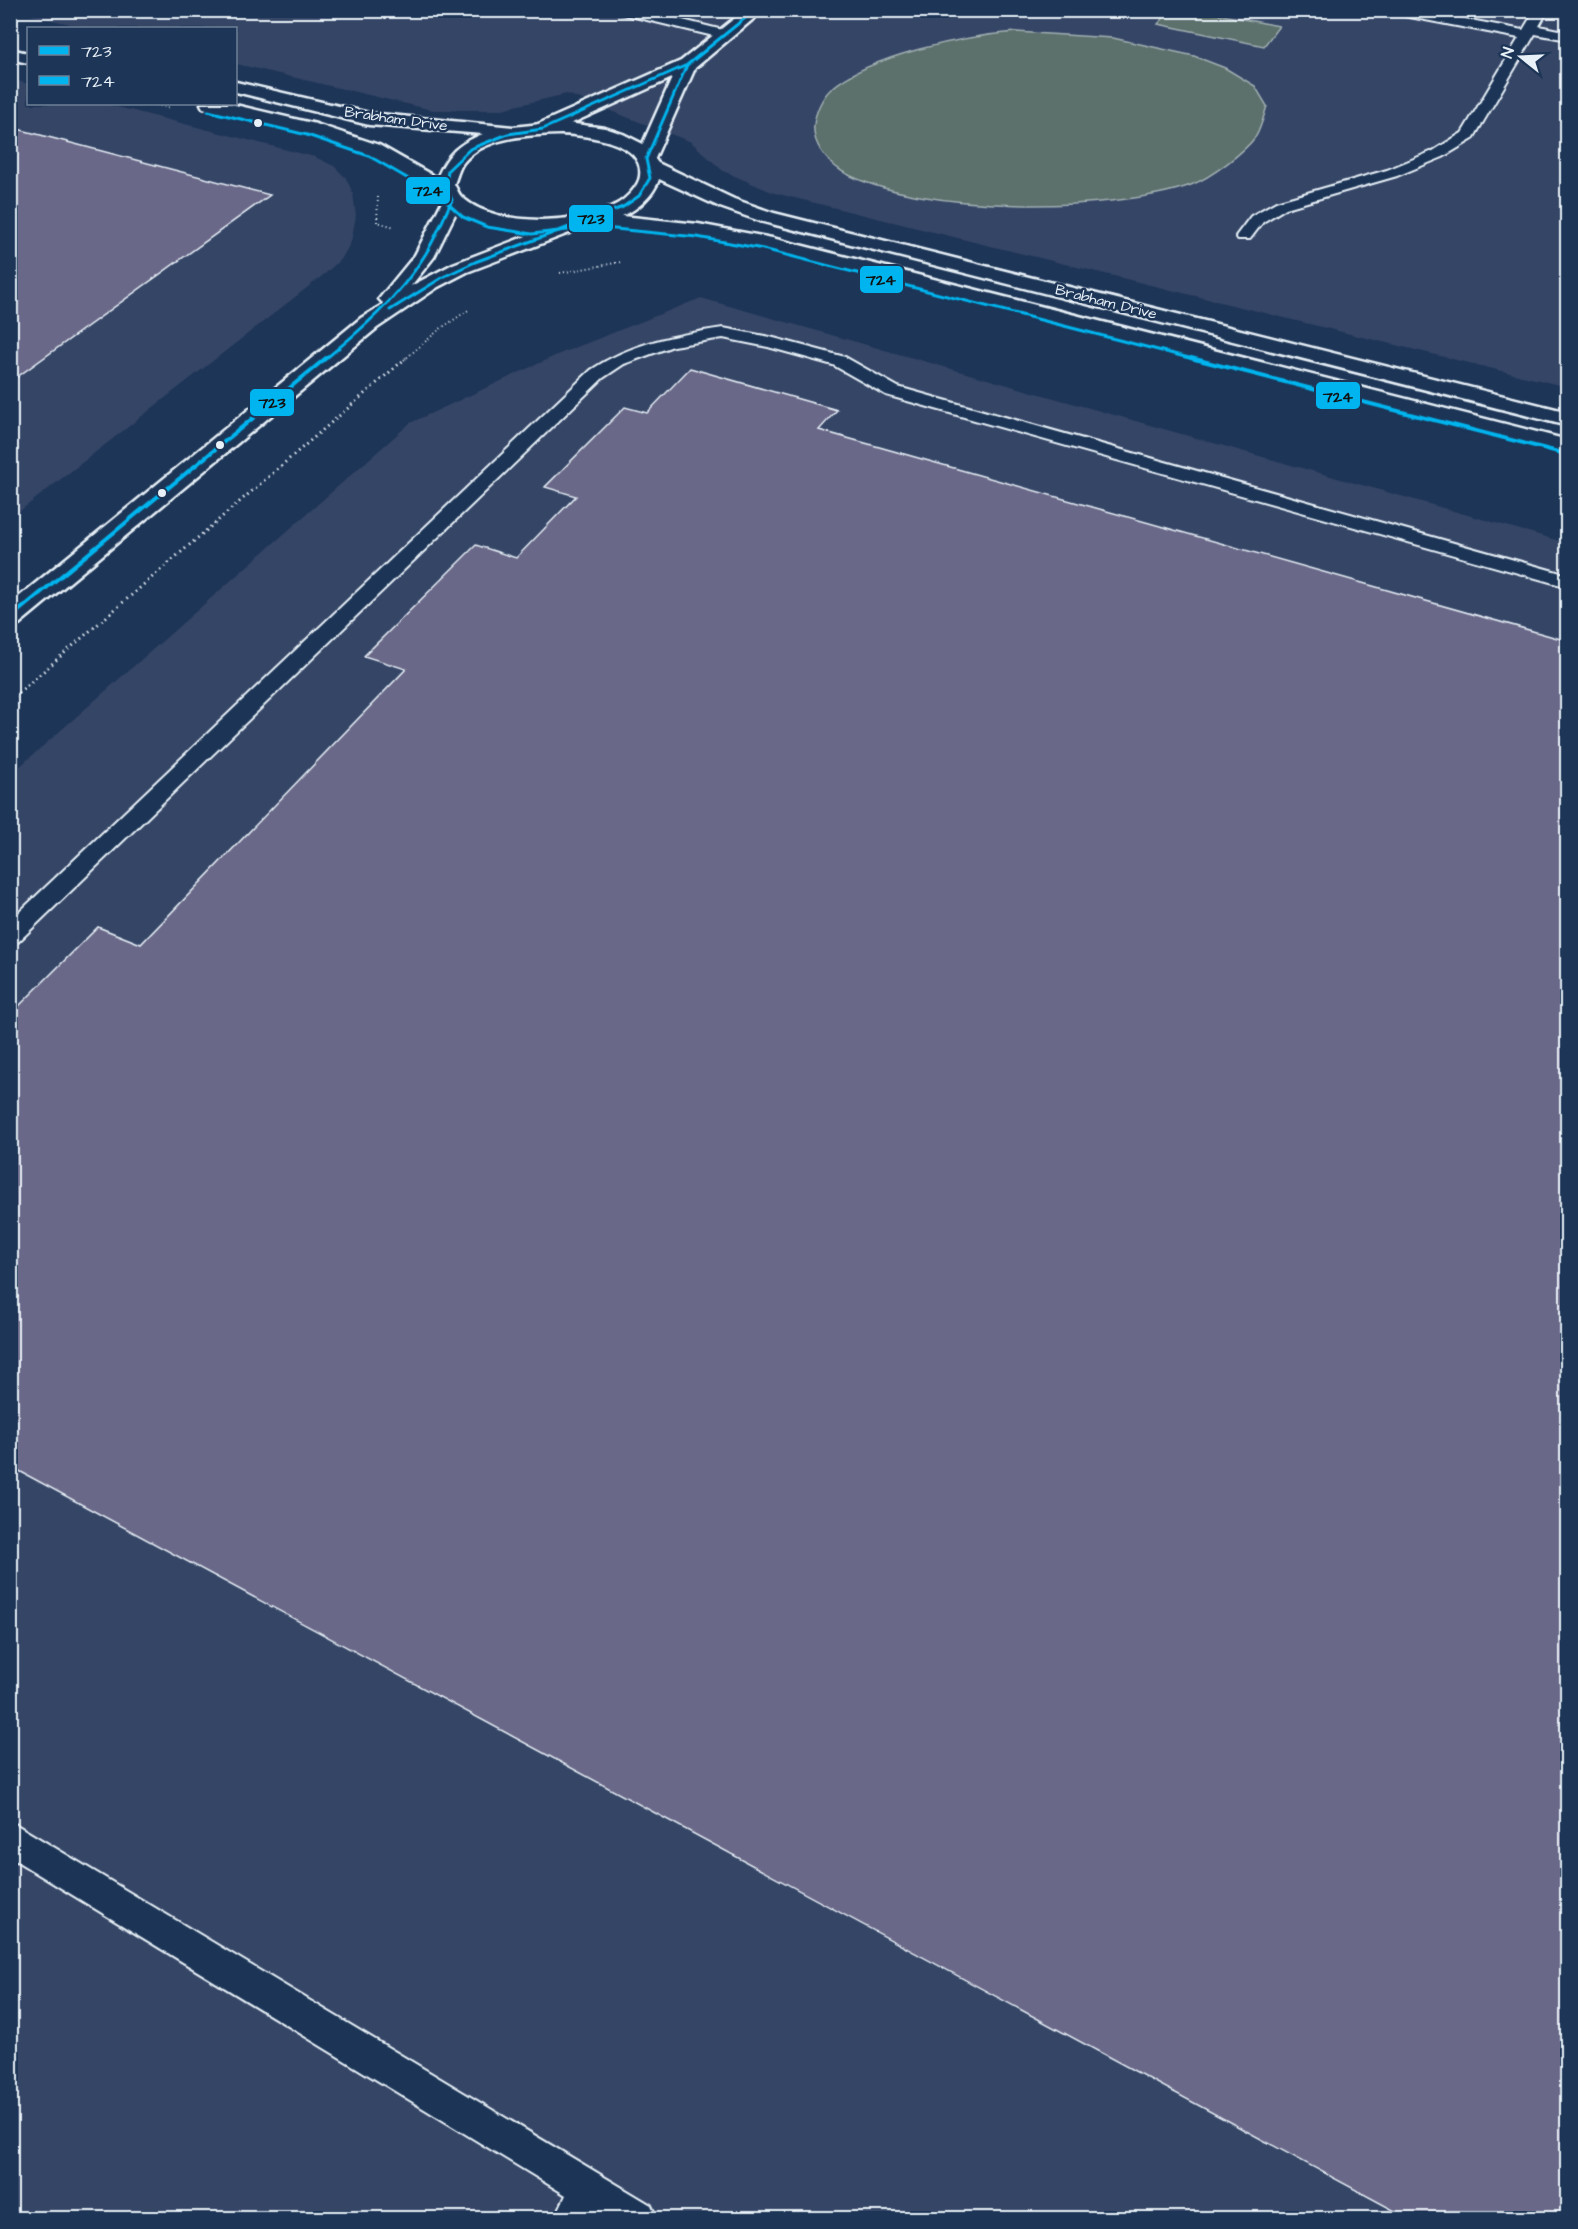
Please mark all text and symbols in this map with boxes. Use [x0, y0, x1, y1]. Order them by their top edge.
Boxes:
legend [27, 27, 237, 105]
north arrow [1491, 27, 1551, 87]
text: 723 [81, 39, 112, 64]
text: N [1496, 45, 1520, 61]
text: 724 [81, 69, 115, 94]
street label: Brabham Drive [343, 101, 449, 137]
unlabelled marker [252, 117, 264, 129]
line badge: 724 [405, 176, 451, 205]
text: 724 [412, 180, 443, 202]
line badge: 723 [568, 204, 614, 233]
text: 723 [576, 208, 605, 230]
line badge: 724 [859, 265, 904, 294]
text: 724 [865, 269, 896, 291]
street label: Brabham Drive [1053, 279, 1159, 325]
line badge: 724 [1315, 381, 1361, 410]
text: 724 [1322, 386, 1353, 408]
line badge: 723 [249, 388, 295, 417]
text: 723 [257, 392, 286, 414]
unlabelled marker [214, 439, 226, 451]
unlabelled marker [156, 487, 168, 499]

